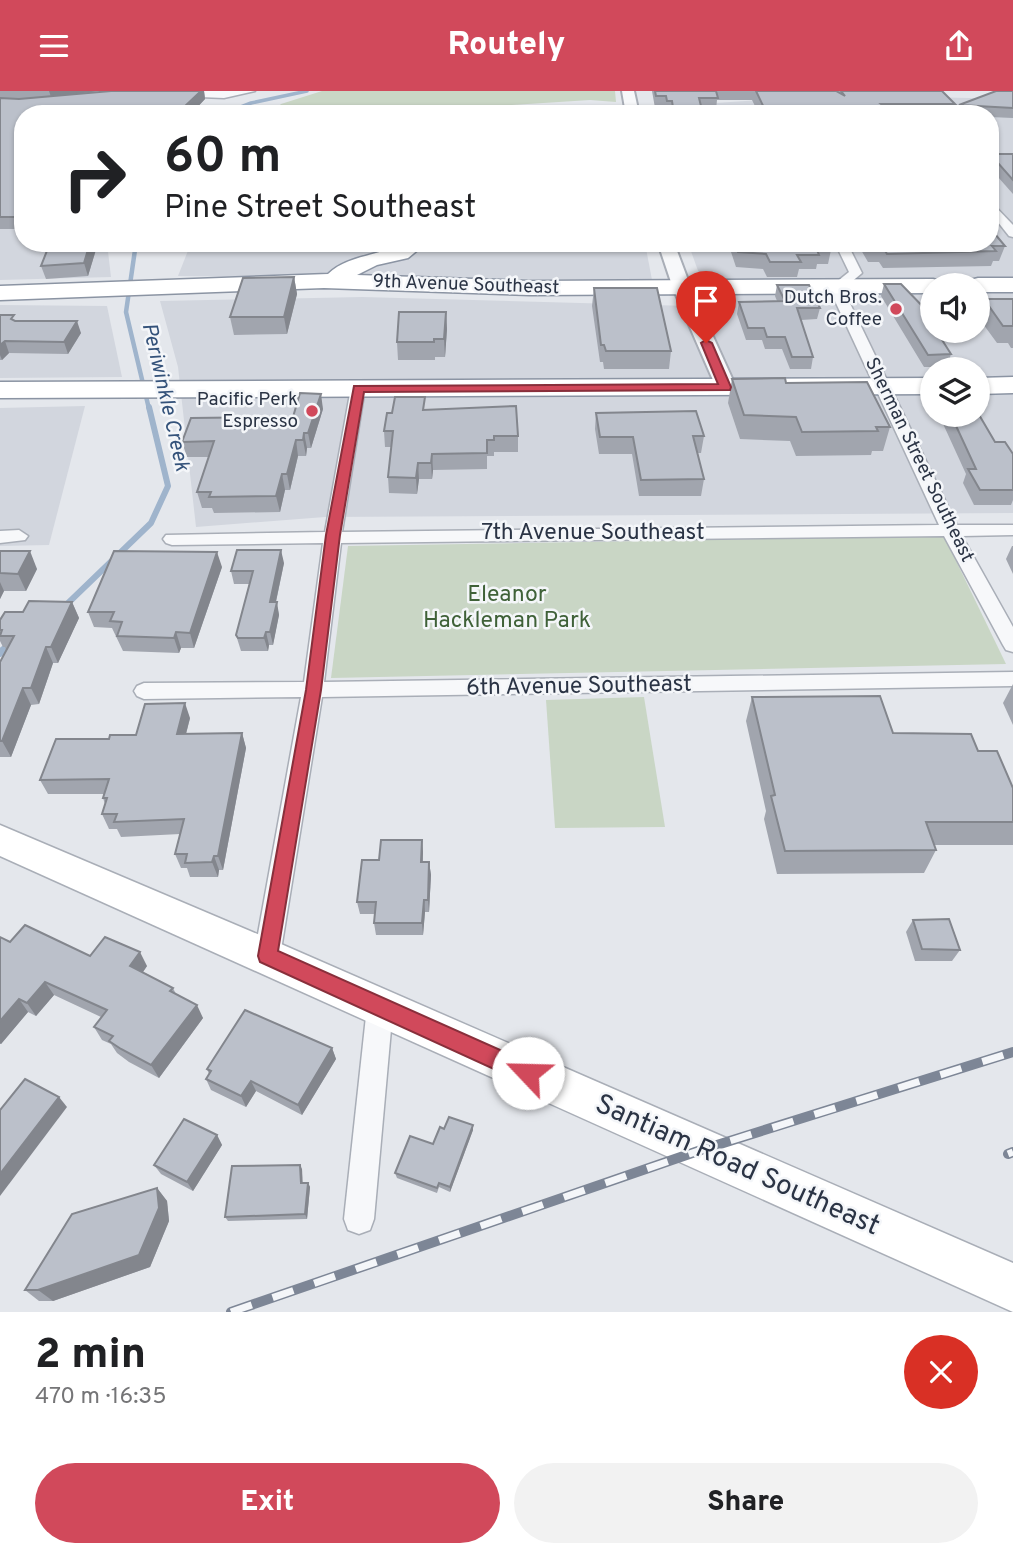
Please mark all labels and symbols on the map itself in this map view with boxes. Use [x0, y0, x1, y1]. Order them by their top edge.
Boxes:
street label: 9th Avenue Southeast [372, 270, 560, 300]
pin [676, 271, 736, 343]
place label: Dutch Bros. Coffee [784, 286, 882, 332]
marker: Dutch Bros. Coffee [888, 301, 904, 317]
water label: Periwinkle Creek [135, 320, 195, 474]
street label: Sherman Street Southeast [859, 354, 979, 566]
place label: Pacific Perk Espresso [197, 388, 298, 434]
marker: Pacific Perk Espresso [304, 403, 320, 419]
street label: 7th Avenue Southeast [481, 519, 705, 548]
park label: Eleanor Hackleman Park [423, 581, 591, 636]
street label: 6th Avenue Southeast [466, 671, 692, 703]
position arrow [491, 1036, 565, 1110]
street label: Santiam Road Southeast [589, 1087, 885, 1245]

